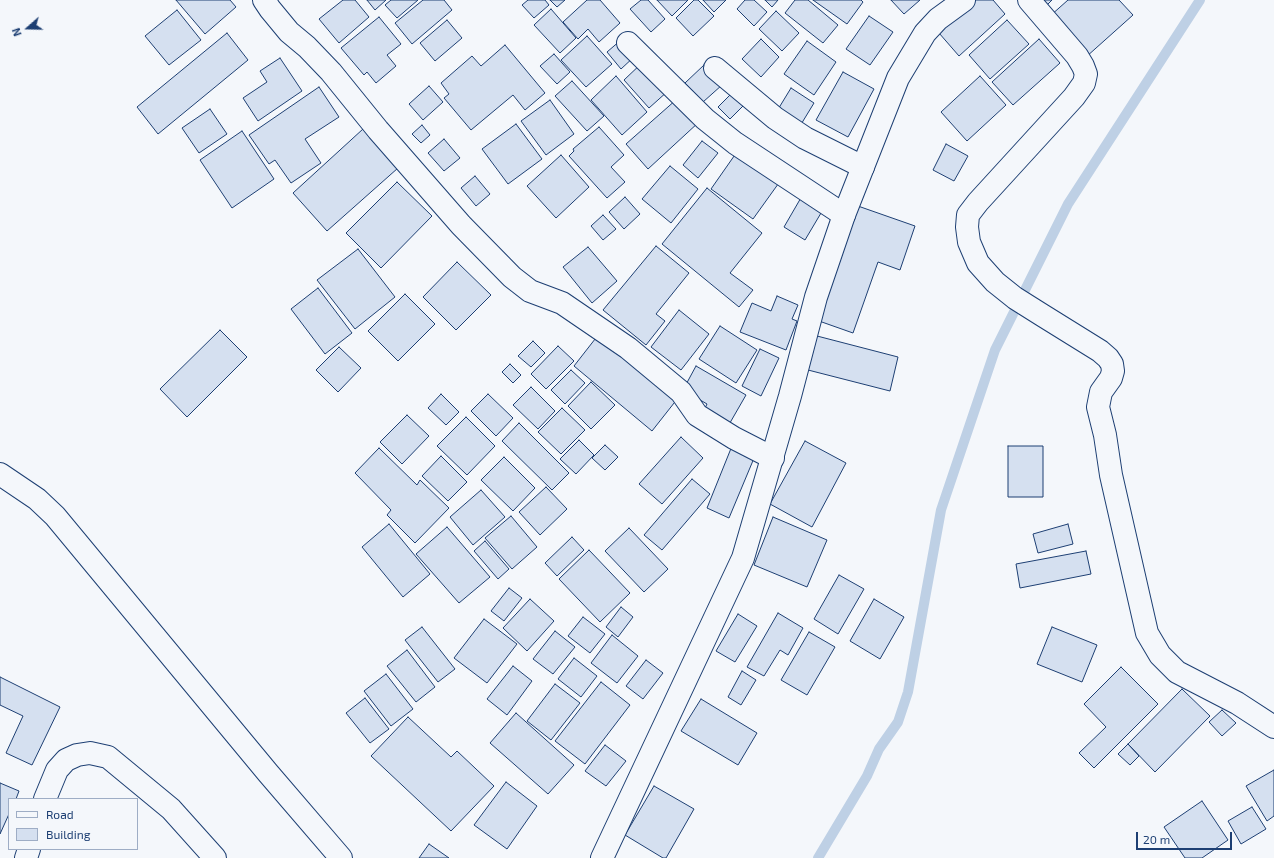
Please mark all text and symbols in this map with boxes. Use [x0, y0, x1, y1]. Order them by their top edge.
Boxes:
north arrow [8, 8, 48, 48]
text: N [9, 26, 24, 38]
legend [8, 798, 138, 850]
text: Road [46, 807, 74, 821]
scale bar [1138, 824, 1234, 850]
text: Building [46, 827, 90, 841]
text: 20 m [1143, 832, 1170, 846]

